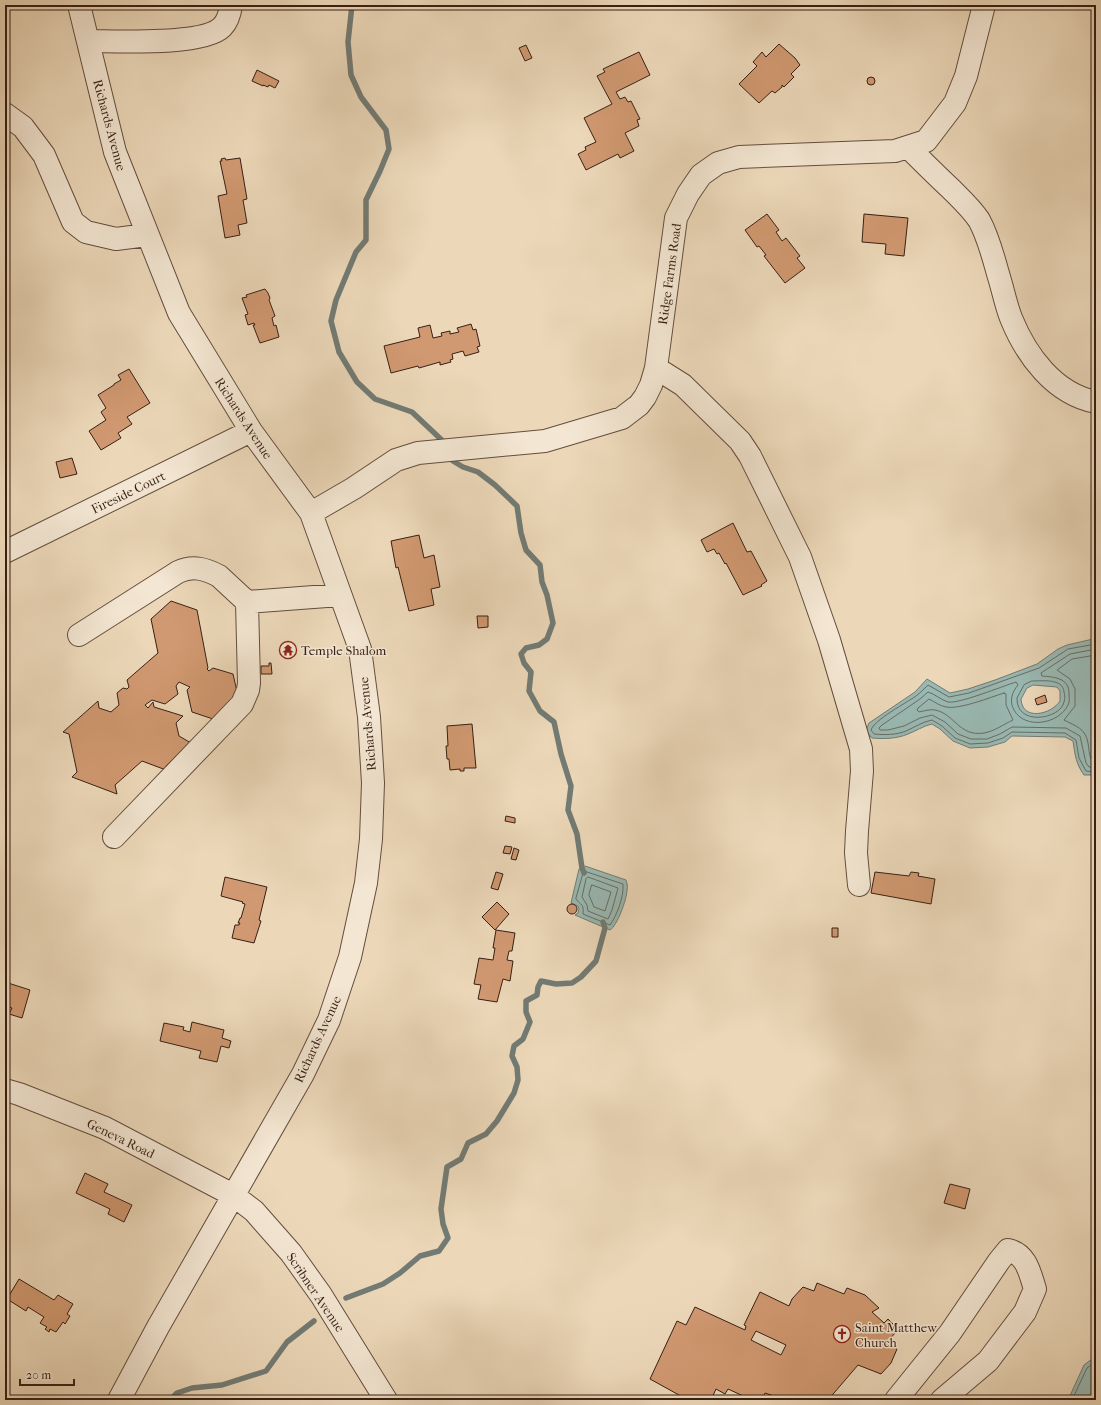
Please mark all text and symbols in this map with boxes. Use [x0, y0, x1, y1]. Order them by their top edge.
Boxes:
street label: Richards Avenue [90, 78, 129, 173]
street label: Ridge Farms Road [655, 222, 684, 326]
street label: Richards Avenue [212, 375, 276, 462]
street label: Fireside Court [89, 468, 168, 517]
temple icon: Temple Shalom [278, 640, 298, 660]
place label: Temple Shalom [301, 643, 387, 658]
street label: Richards Avenue [356, 676, 379, 772]
street label: Richards Avenue [291, 993, 344, 1085]
street label: Geneva Road [84, 1116, 158, 1162]
street label: Scribner Avenue [283, 1250, 348, 1335]
place label: Saint Matthew Church [855, 1320, 937, 1350]
church icon: Saint Matthew Church [832, 1324, 852, 1344]
scale bar [20, 1361, 74, 1387]
text: 20 m [26, 1368, 51, 1382]

